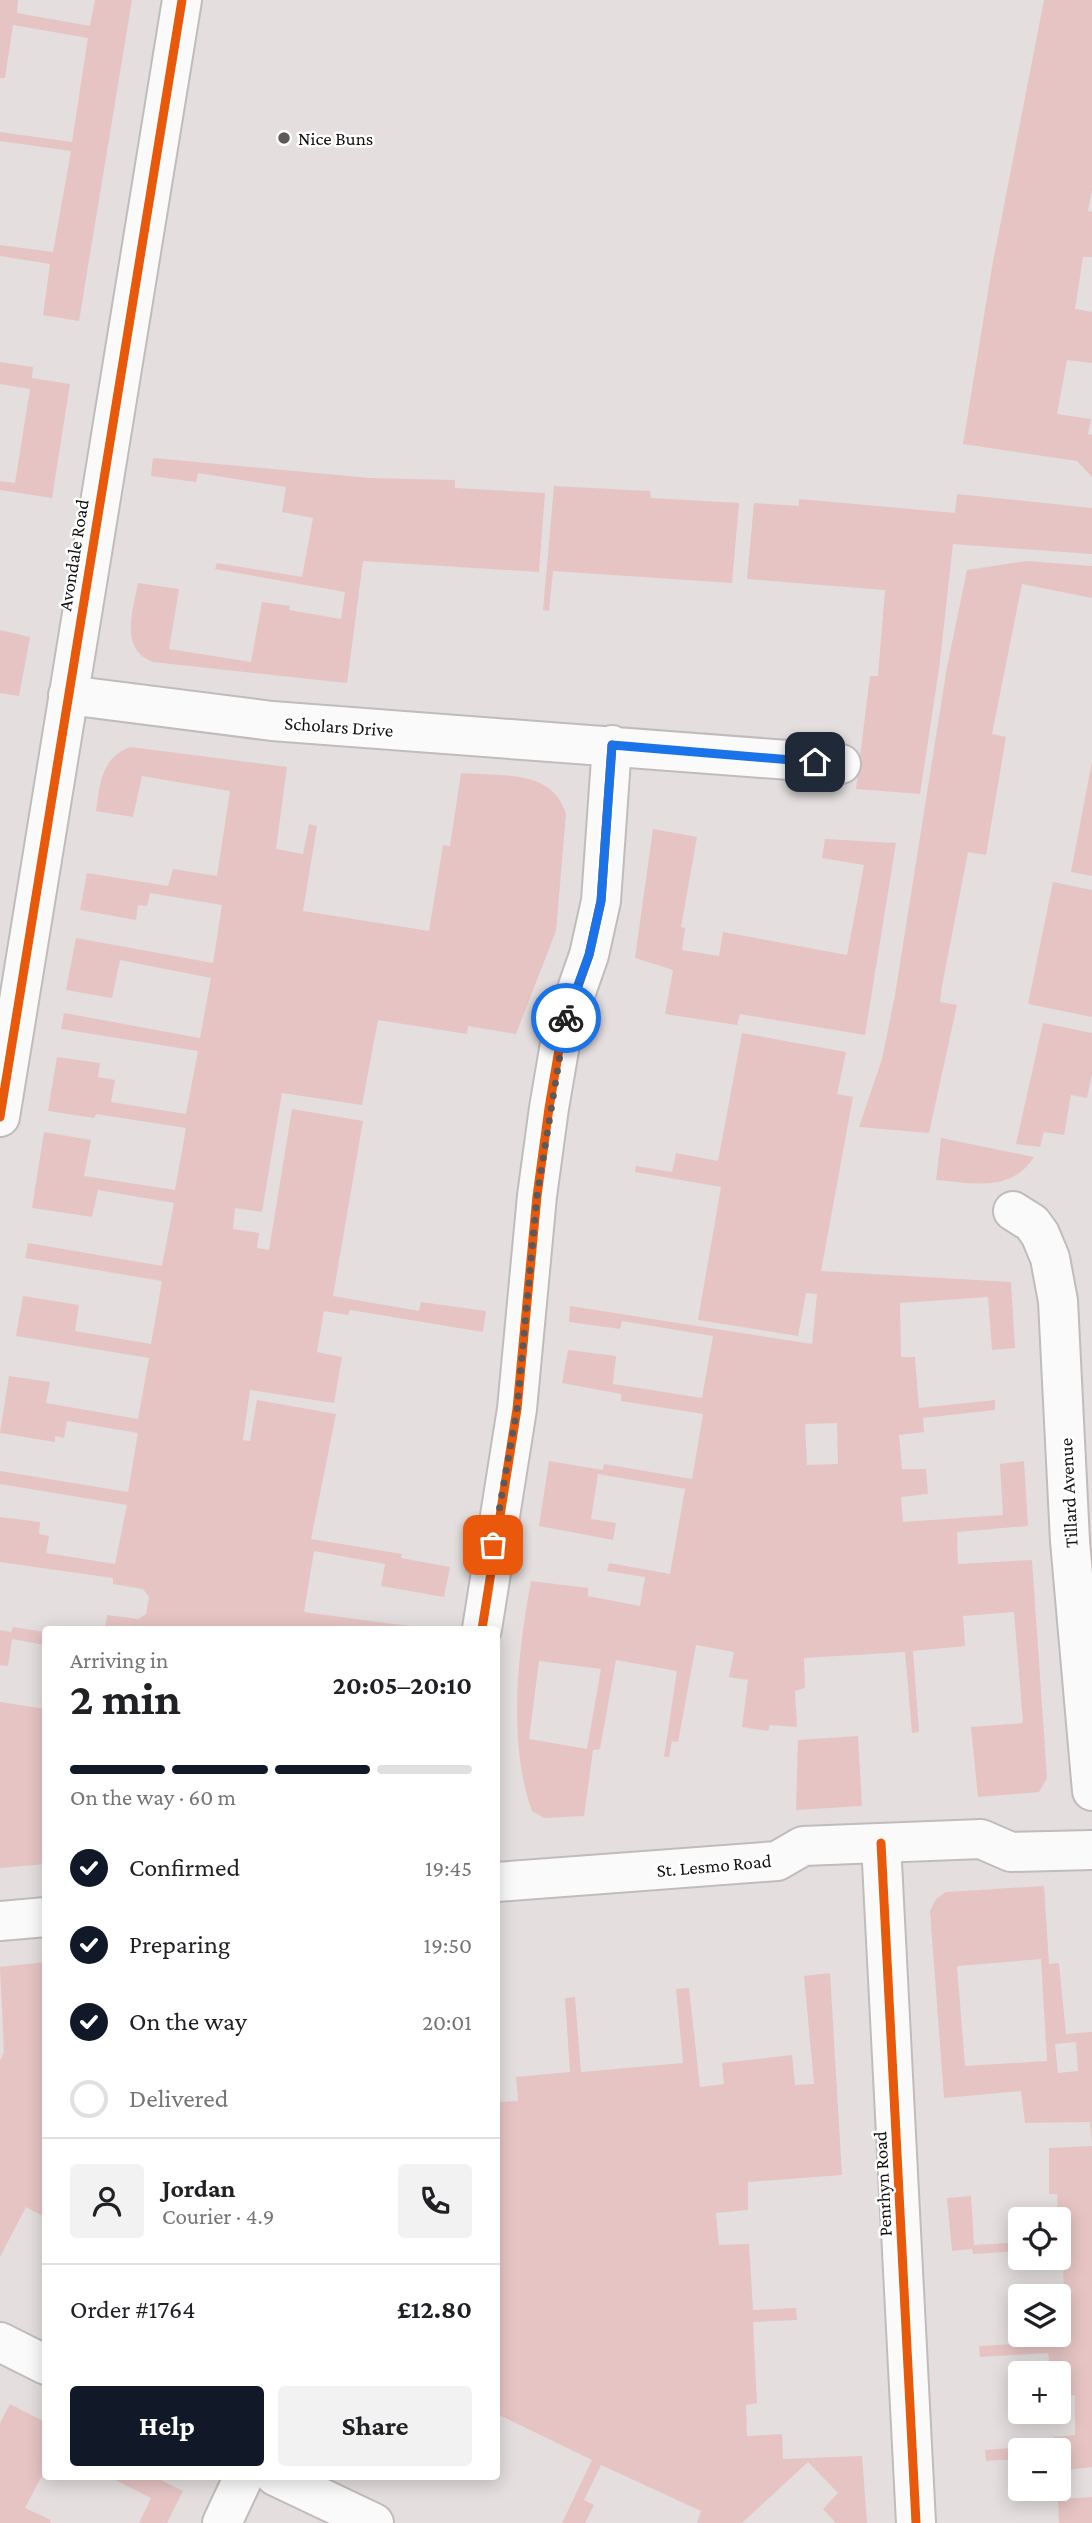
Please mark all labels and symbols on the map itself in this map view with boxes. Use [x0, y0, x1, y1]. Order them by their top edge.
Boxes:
place label: Nice Buns [298, 128, 373, 149]
marker: Nice Buns [276, 130, 292, 146]
street label: Avondale Road [54, 498, 93, 612]
street label: Scholars Drive [284, 712, 394, 741]
pin [785, 732, 845, 792]
courier [531, 983, 601, 1053]
street label: Tillard Avenue [1055, 1438, 1082, 1548]
pin [463, 1515, 523, 1575]
street label: St. Lesmo Road [656, 1850, 772, 1881]
street label: Penrhyn Road [869, 2131, 896, 2237]

